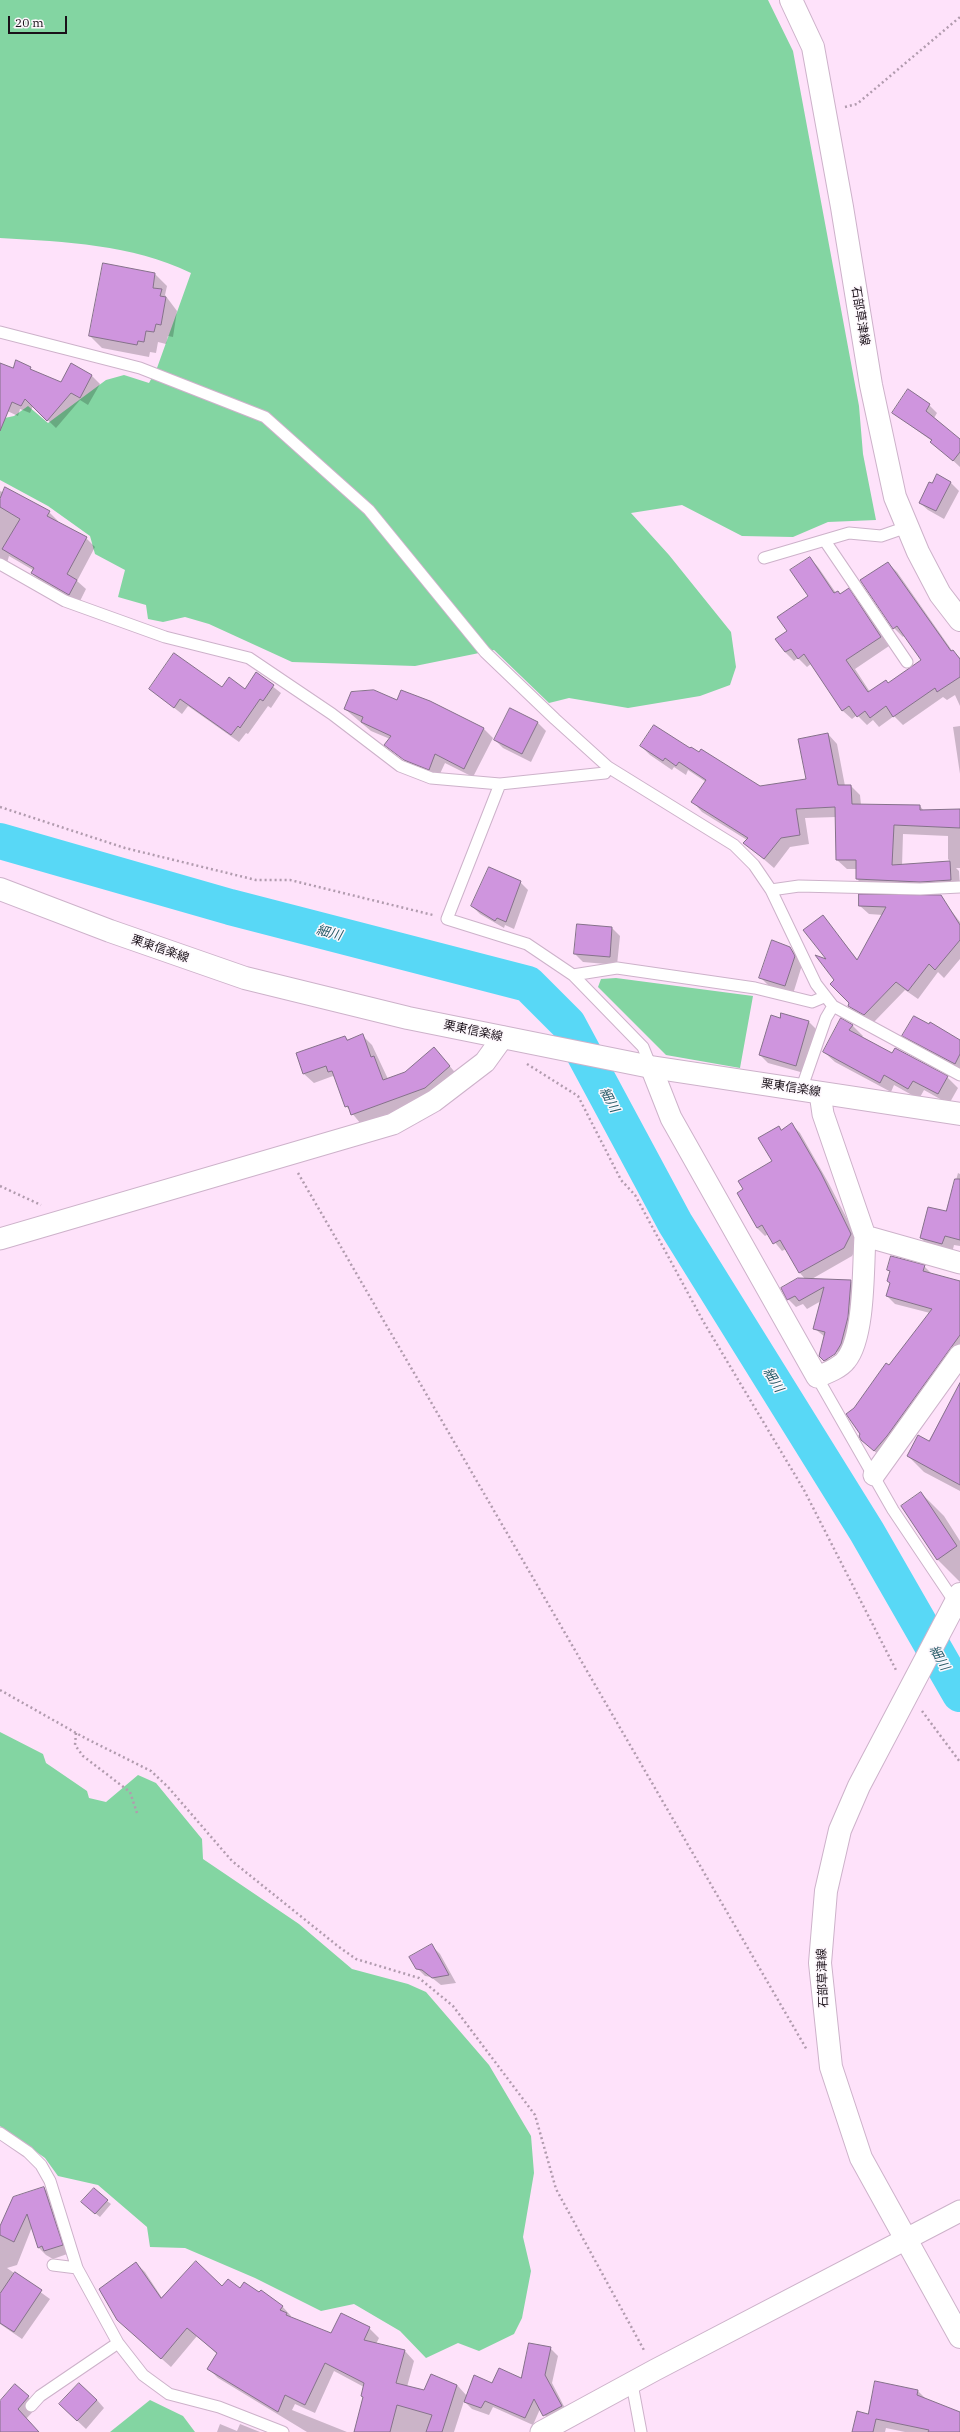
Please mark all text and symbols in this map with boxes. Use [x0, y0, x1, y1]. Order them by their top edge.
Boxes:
scale bar [10, 8, 69, 34]
text: 20 m [15, 15, 44, 30]
street label: 石部草津線 [848, 285, 872, 347]
water label: 細川 [314, 922, 344, 944]
street label: 栗東信楽線 [129, 932, 191, 966]
street label: 栗東信楽線 [442, 1018, 504, 1044]
street label: 栗東信楽線 [760, 1076, 822, 1100]
water label: 細川 [596, 1085, 622, 1115]
water label: 細川 [759, 1365, 787, 1395]
water label: 細川 [926, 1643, 952, 1673]
street label: 石部草津線 [815, 1948, 831, 2008]

